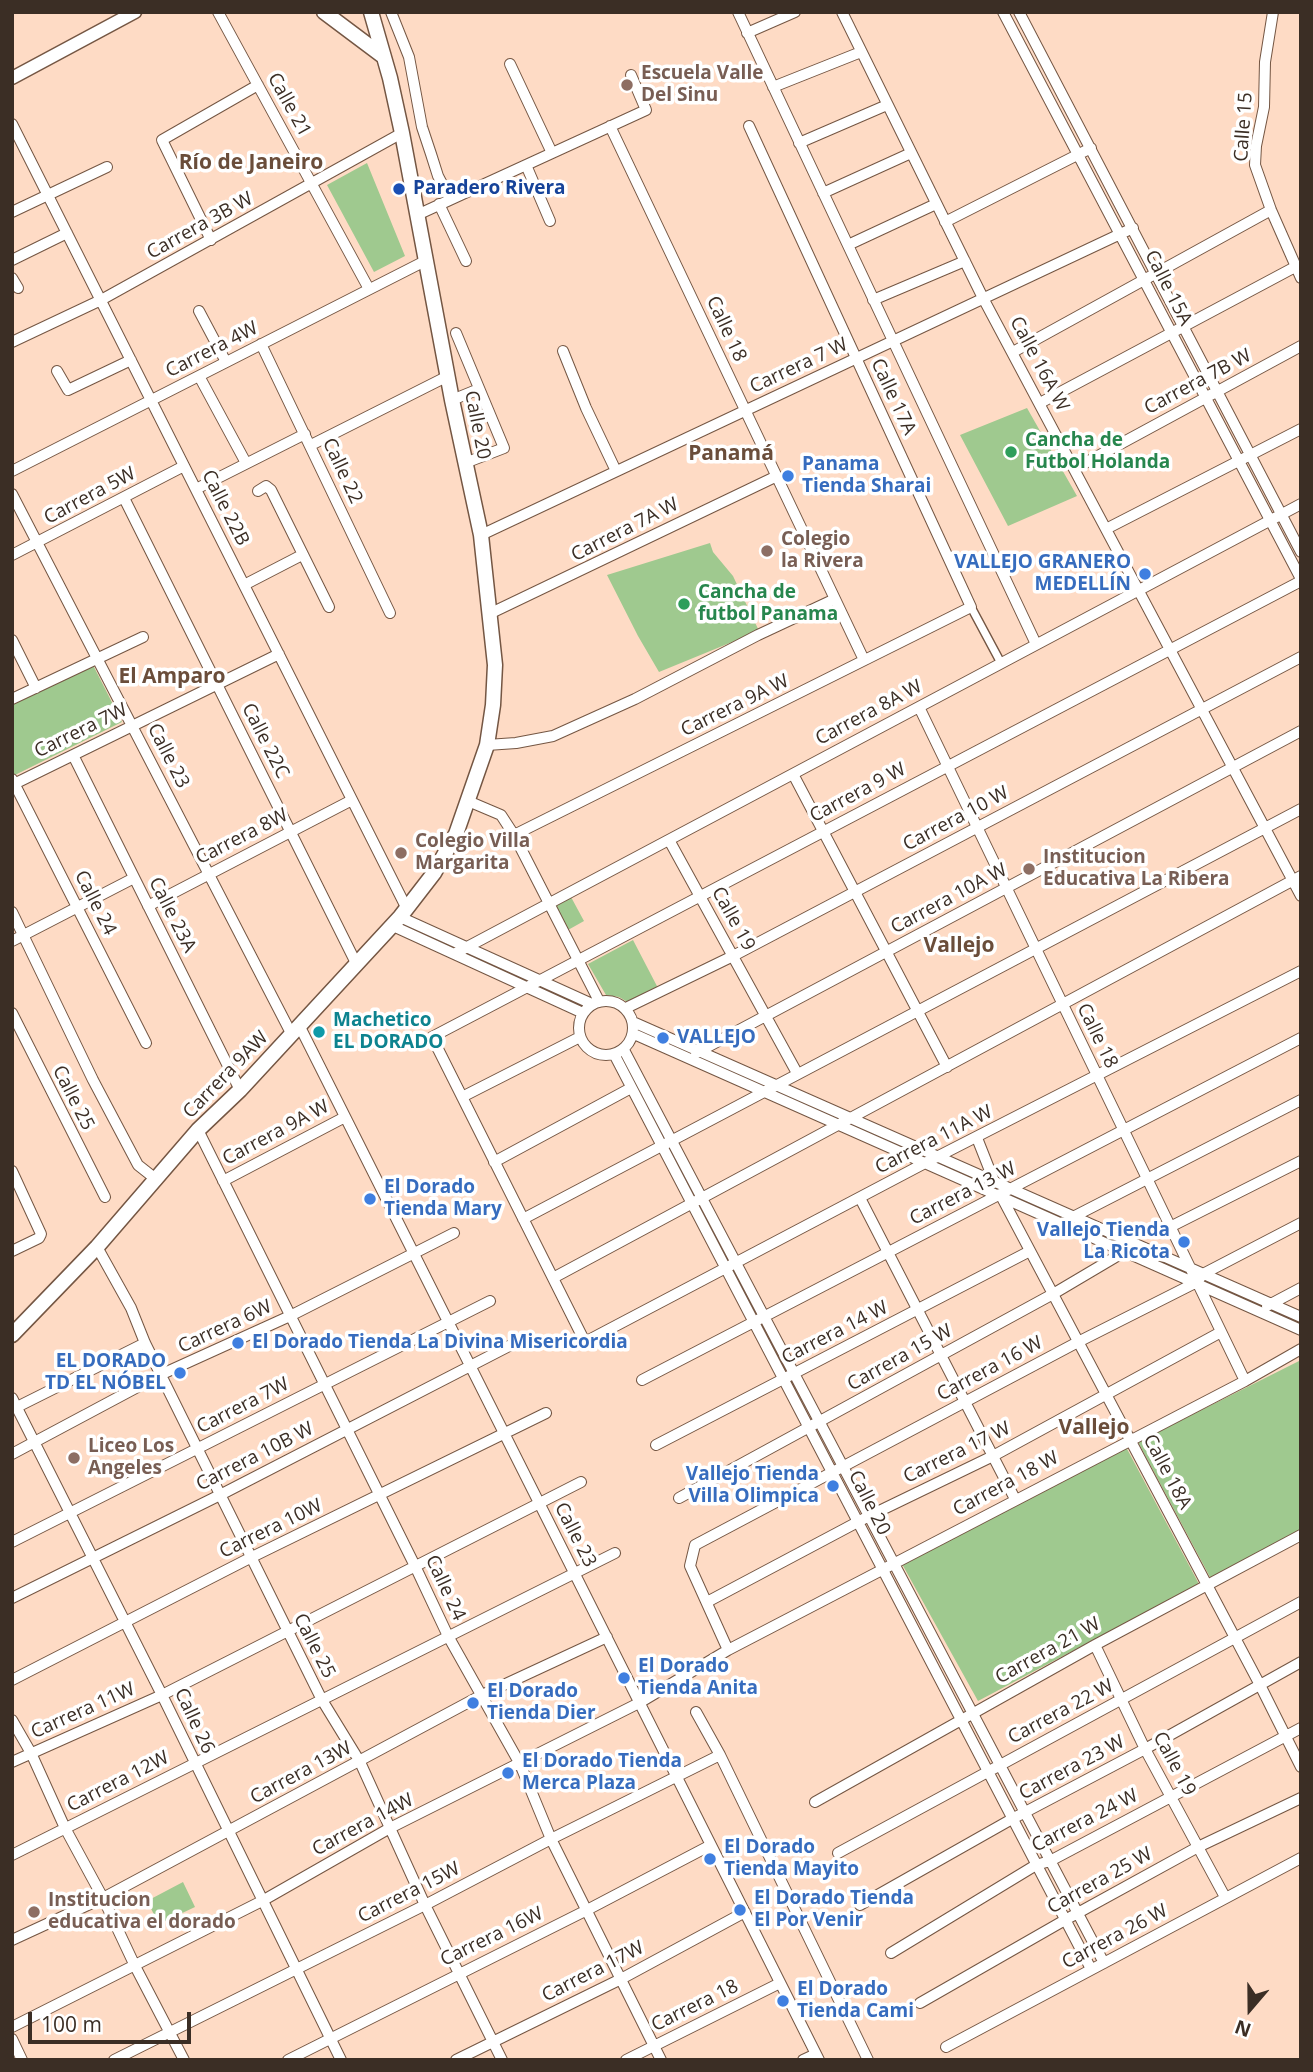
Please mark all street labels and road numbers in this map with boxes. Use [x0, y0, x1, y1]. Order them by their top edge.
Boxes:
street label: Calle 21 [262, 69, 316, 141]
street label: Calle 15 [1230, 92, 1258, 162]
street label: Carrera 3B W [143, 188, 257, 264]
street label: Calle 15A [1139, 247, 1197, 329]
street label: Calle 18 [701, 293, 751, 365]
street label: Calle 16A W [1005, 313, 1073, 415]
street label: Carrera 4W [162, 317, 262, 383]
street label: Carrera 7 W [746, 333, 852, 399]
street label: Carrera 7B W [1141, 344, 1255, 420]
street label: Calle 17A [865, 355, 921, 439]
street label: Calle 20 [459, 389, 495, 461]
street label: Calle 22 [317, 435, 367, 507]
street label: Carrera 5W [40, 462, 140, 530]
street label: Calle 22B [196, 466, 254, 550]
street label: Carrera 7A W [568, 493, 682, 567]
street label: Carrera 9A W [677, 670, 793, 742]
street label: Carrera 8A W [812, 675, 926, 751]
street label: Carrera 7W [31, 699, 131, 763]
street label: Calle 22C [236, 700, 294, 782]
street label: Calle 23 [142, 720, 194, 792]
street label: Carrera 9 W [806, 758, 910, 828]
street label: Carrera 10 W [899, 782, 1013, 856]
street label: Carrera 8W [192, 804, 292, 870]
street label: Carrera 10A W [887, 859, 1011, 939]
street label: Calle 24 [69, 867, 121, 939]
street label: Calle 23A [143, 874, 201, 956]
street label: Calle 19 [706, 883, 760, 955]
street label: Calle 18 [1072, 1000, 1122, 1072]
street label: Carrera 9AW [179, 1027, 273, 1123]
street label: Calle 25 [47, 1062, 99, 1134]
street label: Carrera 9A W [219, 1095, 333, 1171]
street label: Carrera 11A W [872, 1101, 996, 1179]
street label: Carrera 13 W [906, 1157, 1020, 1231]
street label: Carrera 6W [175, 1295, 275, 1359]
street label: Carrera 14 W [778, 1296, 892, 1370]
street label: Carrera 15 W [844, 1320, 956, 1396]
street label: Carrera 16 W [933, 1332, 1047, 1406]
street label: Carrera 7W [193, 1373, 293, 1439]
street label: Carrera 17 W [900, 1417, 1014, 1489]
street label: Carrera 10B W [193, 1418, 317, 1496]
street label: Calle 18A [1138, 1431, 1196, 1513]
street label: Carrera 18 W [949, 1447, 1063, 1521]
street label: Calle 20 [843, 1467, 895, 1539]
street label: Carrera 10W [216, 1494, 326, 1564]
street label: Calle 23 [549, 1499, 601, 1571]
street label: Calle 24 [420, 1552, 470, 1624]
street label: Calle 25 [288, 1610, 340, 1682]
street label: Carrera 21 W [992, 1613, 1104, 1689]
street label: Carrera 22 W [1004, 1675, 1118, 1749]
street label: Carrera 11W [28, 1678, 138, 1744]
street label: Calle 26 [169, 1685, 219, 1757]
street label: Calle 19 [1148, 1728, 1200, 1800]
street label: Carrera 23 W [1015, 1731, 1129, 1805]
street label: Carrera 13W [247, 1737, 355, 1809]
street label: Carrera 12W [63, 1747, 173, 1817]
street label: Carrera 24 W [1028, 1784, 1142, 1858]
street label: Carrera 14W [309, 1789, 417, 1861]
street label: Carrera 25 W [1044, 1843, 1156, 1919]
street label: Carrera 15W [354, 1858, 464, 1928]
street label: Carrera 26 W [1058, 1900, 1172, 1974]
street label: Carrera 16W [437, 1902, 547, 1972]
street label: Carrera 17W [538, 1937, 648, 2007]
street label: Carrera 18 [648, 1975, 742, 2037]

